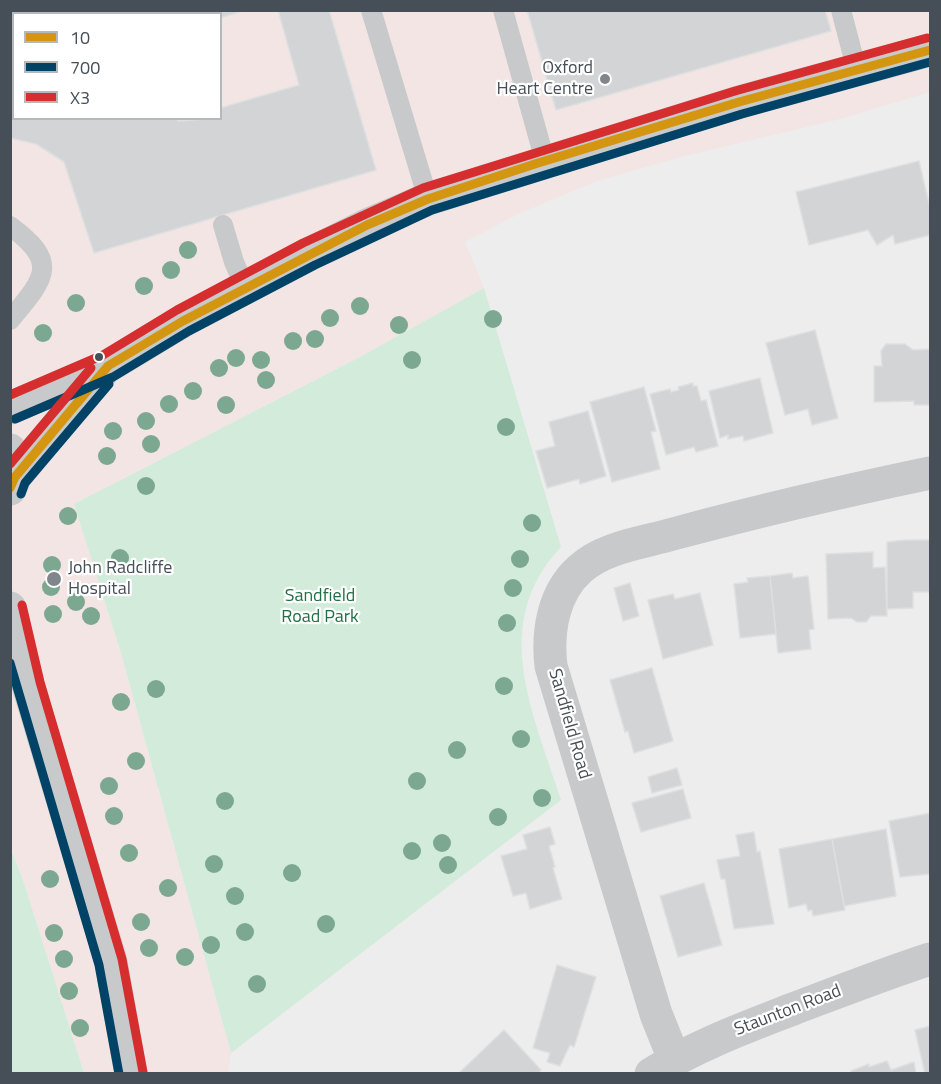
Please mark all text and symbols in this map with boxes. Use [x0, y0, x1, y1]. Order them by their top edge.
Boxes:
legend [12, 12, 222, 120]
text: 10 [70, 24, 90, 51]
text: 700 [70, 54, 100, 81]
place label: Oxford Heart Centre [497, 58, 593, 100]
marker: Oxford Heart Centre [598, 72, 612, 86]
text: X3 [70, 84, 90, 111]
unlabelled marker [93, 351, 105, 363]
place label: John Radcliffe Hospital [68, 558, 172, 600]
marker: John Radcliffe Hospital [45, 570, 63, 588]
park label: Sandfield Road Park [281, 586, 359, 628]
street label: Sandfield Road [543, 666, 595, 782]
street label: Staunton Road [732, 981, 844, 1041]

